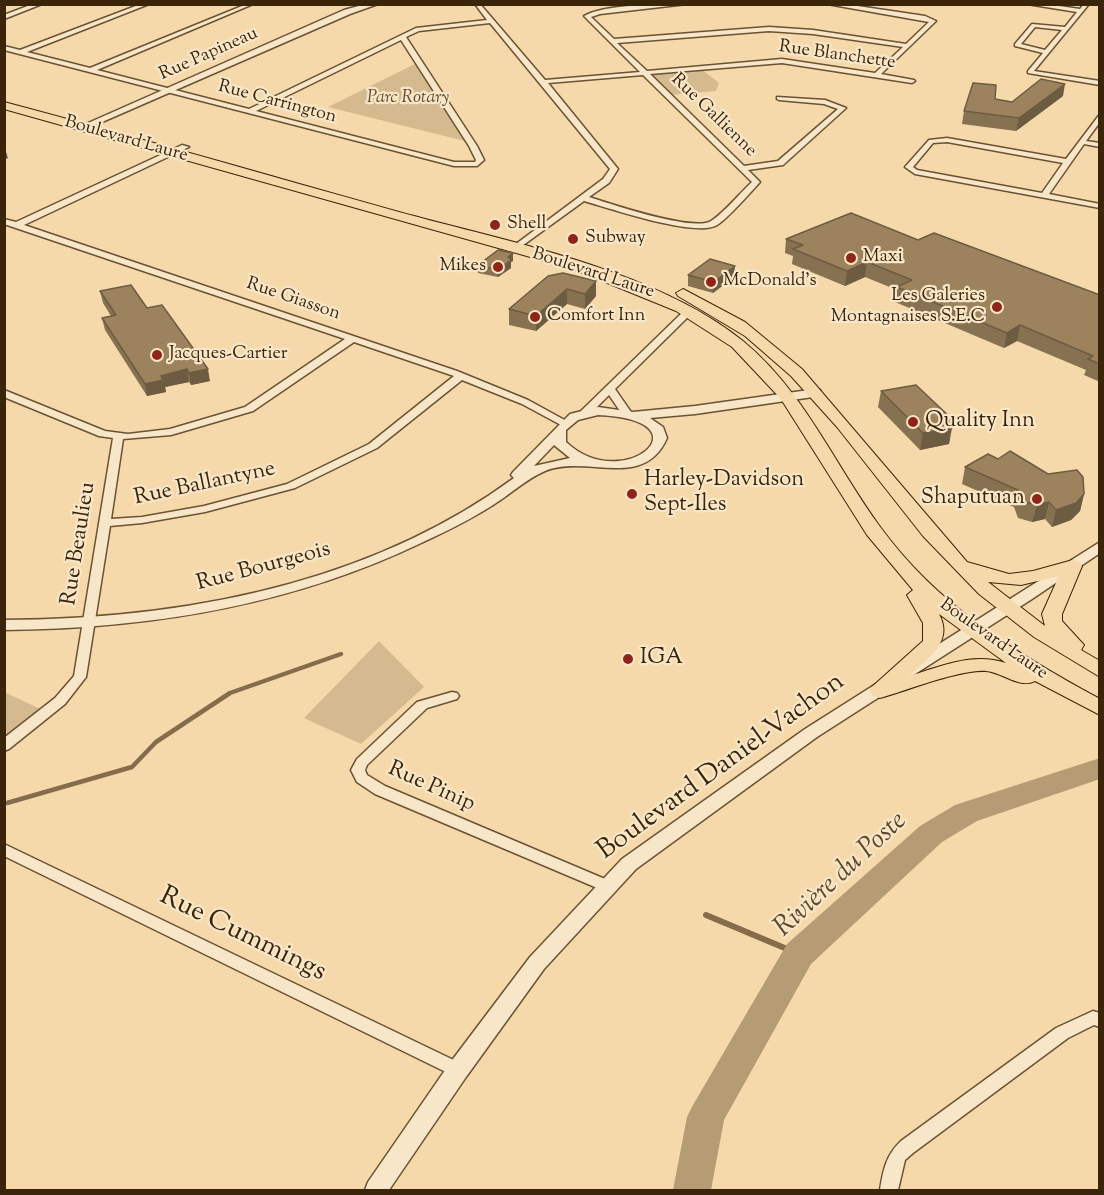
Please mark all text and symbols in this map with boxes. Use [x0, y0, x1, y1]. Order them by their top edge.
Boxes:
street label: Rue Papineau [156, 24, 262, 86]
street label: Rue Blanchette [777, 37, 897, 75]
street label: Rue Gallienne [666, 70, 760, 162]
street label: Rue Carrington [215, 77, 339, 129]
park label: Parc Rotary [367, 88, 449, 110]
street label: Boulevard Laure [62, 112, 190, 168]
place label: Shell [507, 214, 546, 236]
marker: Shell [488, 218, 502, 232]
place label: Subway [585, 228, 646, 250]
marker: Subway [566, 232, 580, 246]
street label: Boulevard Laure [529, 244, 657, 304]
place label: Maxi [863, 247, 903, 269]
marker: Maxi [844, 251, 858, 265]
place label: Mikes [439, 256, 486, 278]
marker: Mikes [491, 260, 505, 274]
place label: McDonald's [723, 271, 817, 293]
street label: Rue Giasson [243, 274, 343, 326]
marker: McDonald's [704, 275, 718, 289]
place label: Les Galeries Montagnaises S.E.C [831, 286, 985, 328]
marker: Les Galeries Montagnaises S.E.C [990, 300, 1004, 314]
place label: Comfort Inn [547, 306, 645, 328]
marker: Comfort Inn [528, 310, 542, 324]
place label: Jacques-Cartier [169, 344, 288, 366]
marker: Jacques-Cartier [150, 348, 164, 362]
place label: Quality Inn [925, 409, 1035, 435]
marker: Quality Inn [906, 415, 920, 429]
street label: Rue Ballantyne [132, 457, 278, 513]
place label: Harley-Davidson Sept-Iles [644, 468, 804, 520]
street label: Rue Beaulieu [57, 480, 103, 608]
place label: Shaputuan [921, 486, 1025, 512]
marker: Harley-Davidson Sept-Iles [625, 487, 639, 501]
marker: Shaputuan [1030, 492, 1044, 506]
street label: Rue Bourgeois [194, 537, 334, 599]
street label: Boulevard Laure [935, 595, 1051, 685]
place label: IGA [640, 646, 683, 672]
marker: IGA [621, 652, 635, 666]
street label: Boulevard Daniel-Vachon [592, 667, 852, 869]
street label: Rue Pinip [383, 757, 479, 819]
water label: Rivière du Poste [769, 806, 915, 946]
street label: Rue Cummings [153, 882, 331, 990]

